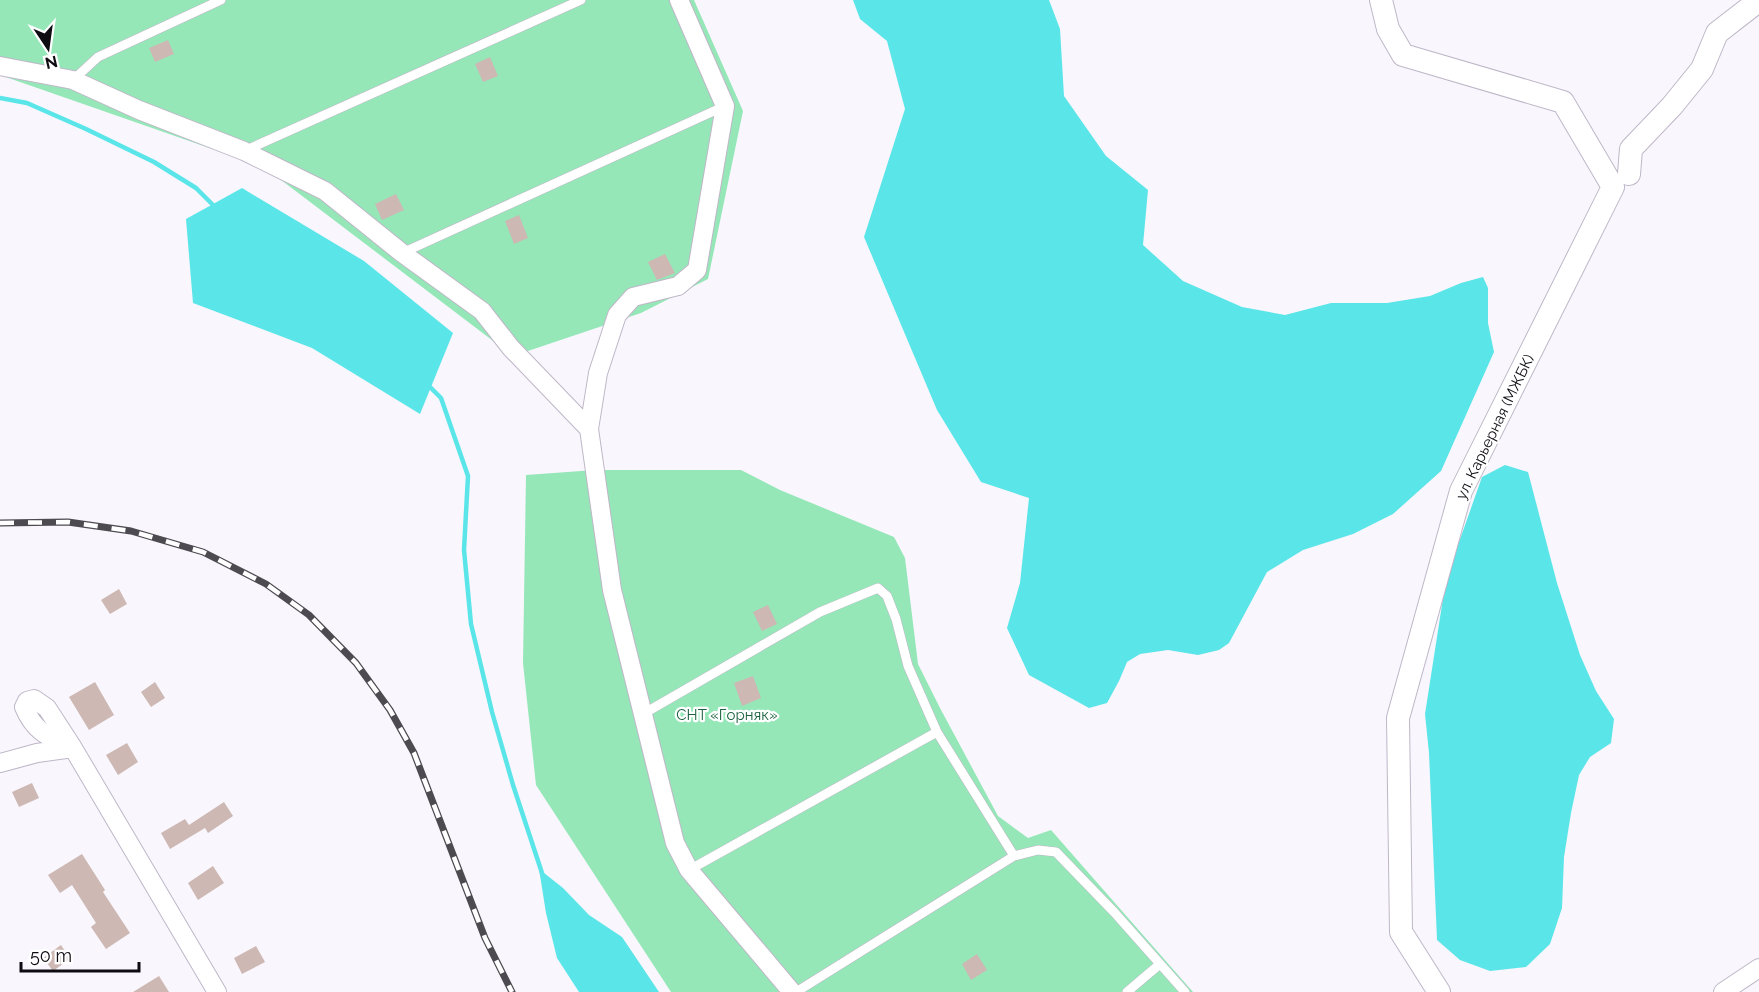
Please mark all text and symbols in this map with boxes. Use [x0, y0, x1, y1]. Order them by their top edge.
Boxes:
north arrow [18, 18, 78, 78]
text: N [43, 51, 59, 73]
street label: ул. Карьерная (МЖБК) [1452, 351, 1538, 503]
park label: СНТ «Горняк» [676, 706, 778, 724]
scale bar [21, 935, 140, 973]
text: 50 m [30, 945, 72, 966]

